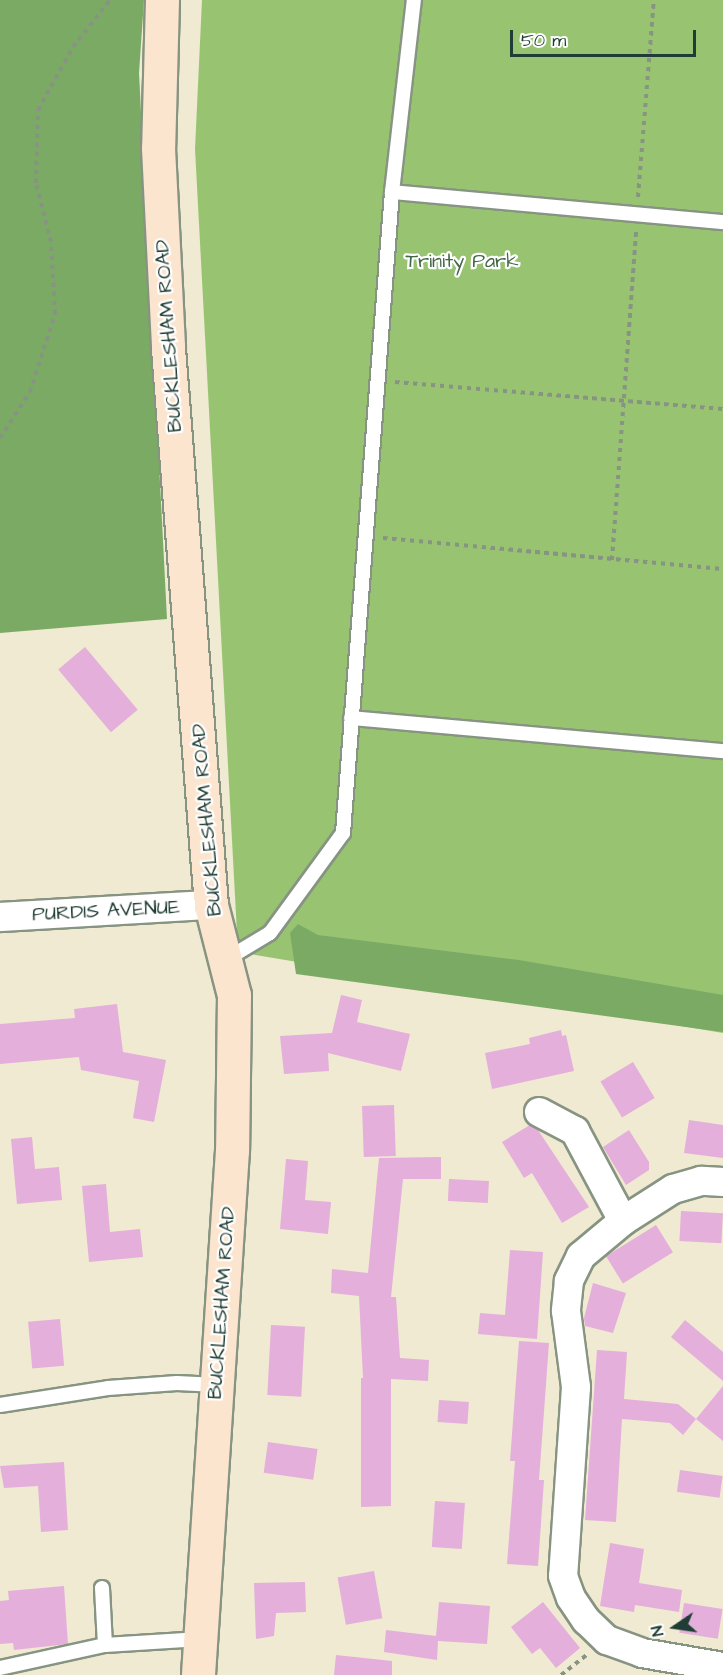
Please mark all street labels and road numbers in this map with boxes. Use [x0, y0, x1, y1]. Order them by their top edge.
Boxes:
street label: BUCKLESHAM ROAD [150, 239, 188, 433]
street label: BUCKLESHAM ROAD [187, 723, 227, 917]
street label: PURDIS AVENUE [32, 895, 180, 927]
street label: BUCKLESHAM ROAD [203, 1206, 241, 1400]

